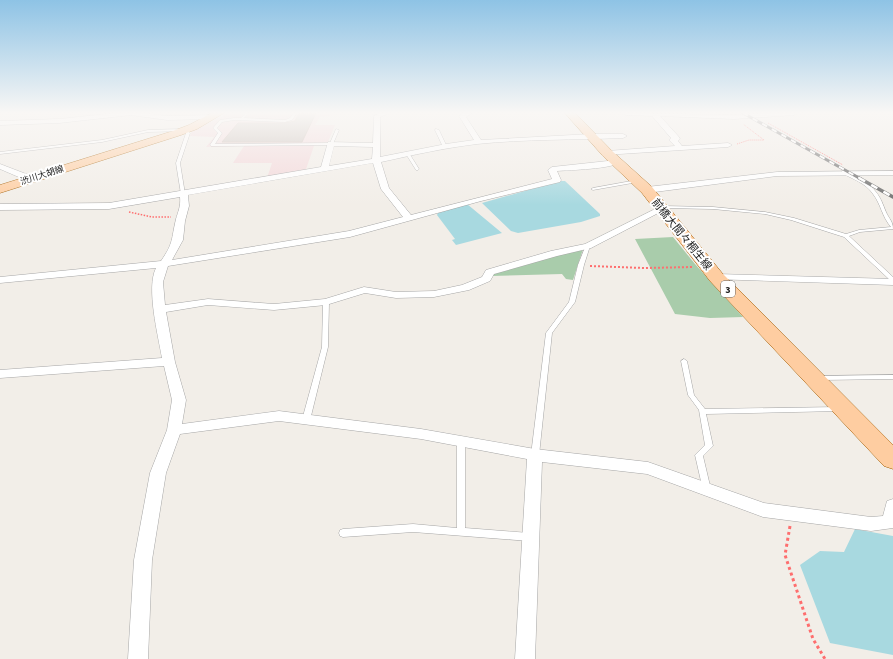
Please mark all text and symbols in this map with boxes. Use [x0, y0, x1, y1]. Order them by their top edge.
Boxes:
street label: 渋川大胡線 [19, 162, 67, 189]
street label: 前橋大間々桐生線 [648, 195, 715, 273]
road number: 3 [721, 281, 735, 297]

